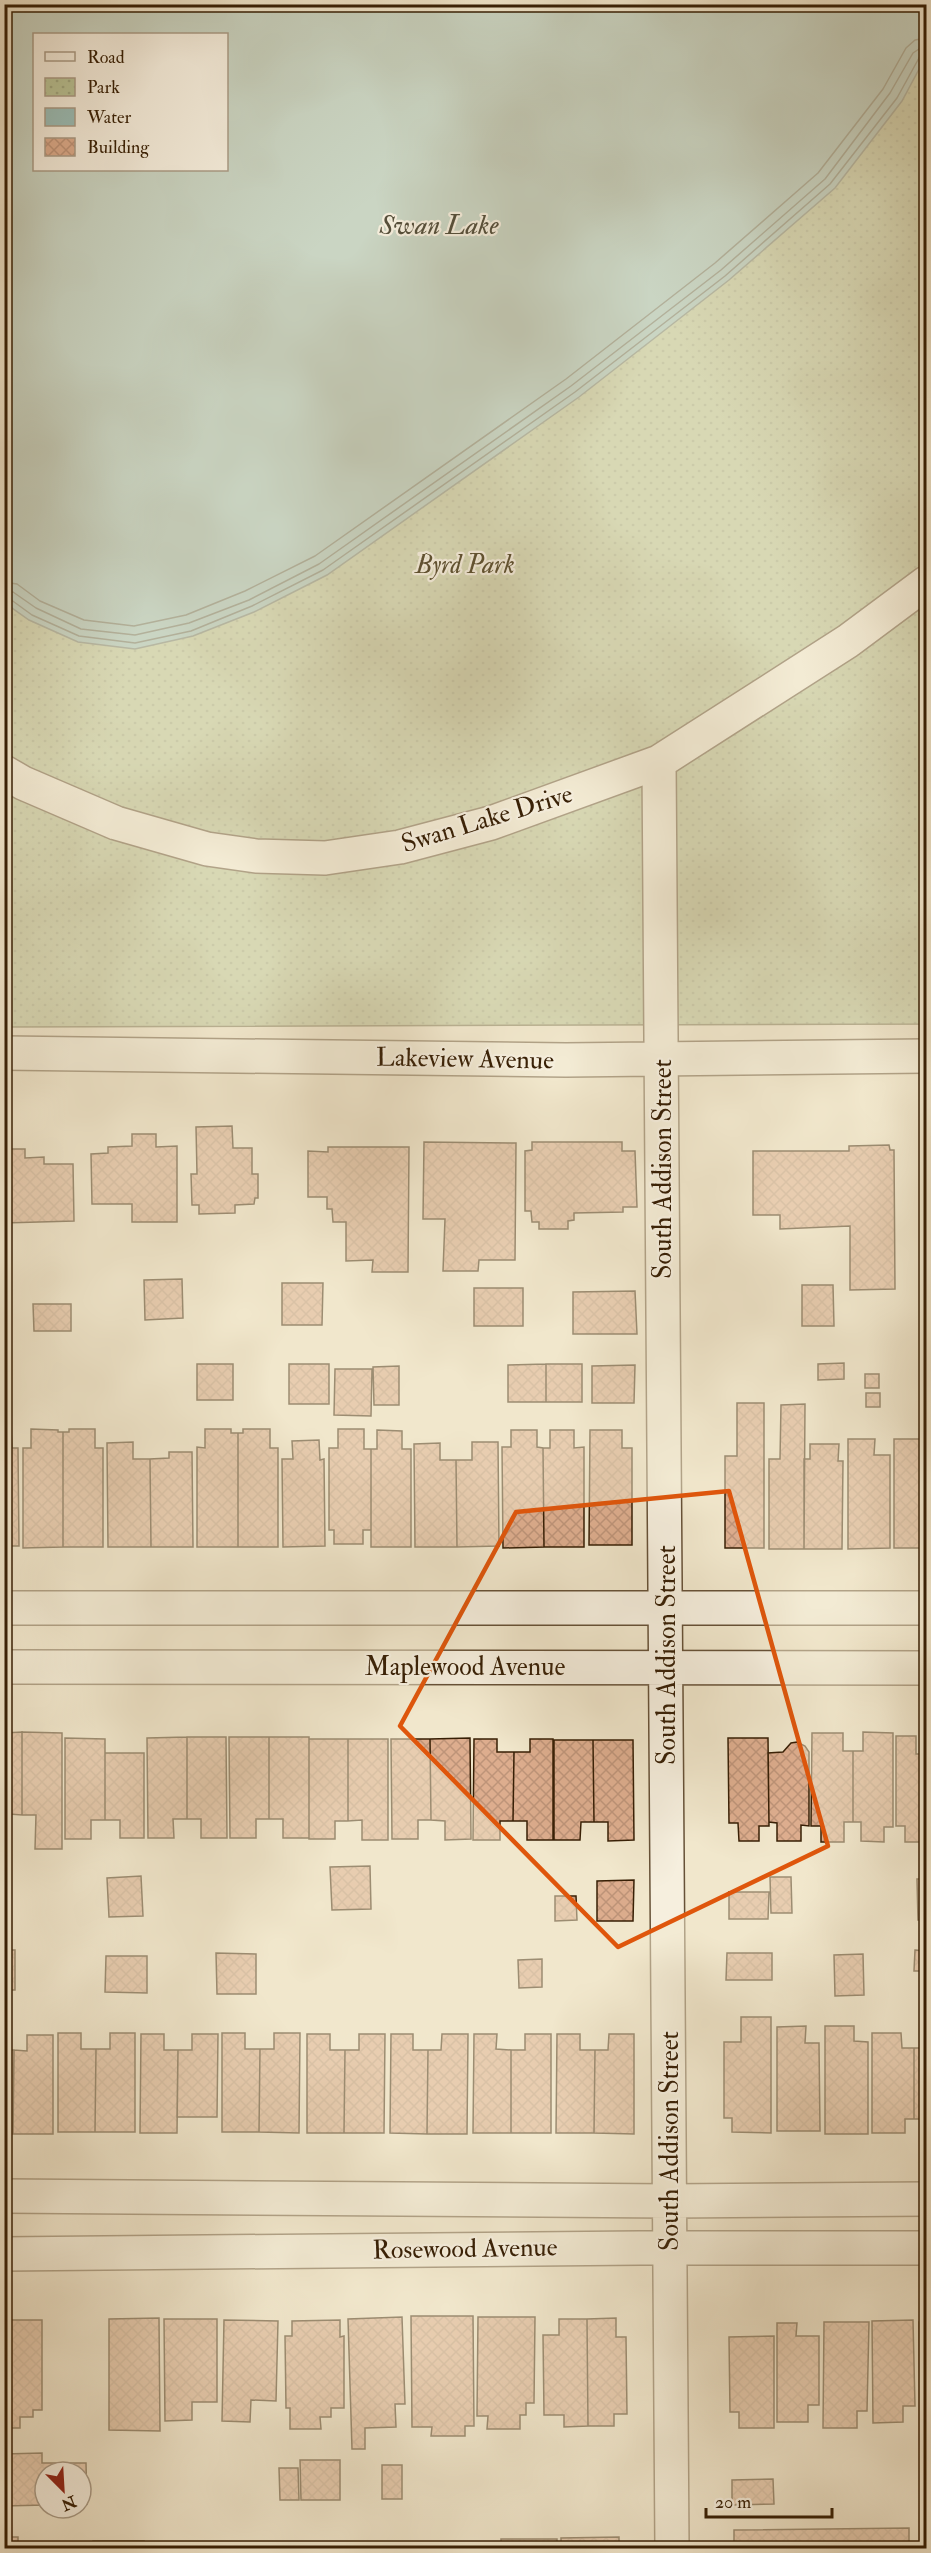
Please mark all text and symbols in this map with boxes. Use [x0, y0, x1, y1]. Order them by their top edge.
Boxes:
legend [33, 33, 228, 171]
text: Road [87, 46, 125, 69]
text: Park [87, 76, 120, 99]
text: Water [86, 106, 131, 129]
text: Building [87, 136, 150, 159]
water label: Swan Lake [379, 209, 499, 242]
park label: Byrd Park [413, 549, 515, 581]
street label: Swan Lake Drive [398, 778, 577, 860]
street label: Lakeview Avenue [376, 1041, 554, 1077]
street label: South Addison Street [647, 1059, 679, 1279]
street label: South Addison Street [651, 1545, 683, 1765]
street label: Maplewood Avenue [365, 1651, 565, 1684]
street label: South Addison Street [654, 2031, 686, 2251]
street label: Rosewood Avenue [372, 2231, 558, 2267]
north arrow [33, 2460, 93, 2520]
scale bar [706, 2481, 832, 2519]
text: N [57, 2490, 80, 2515]
text: 20 m [715, 2491, 751, 2514]

